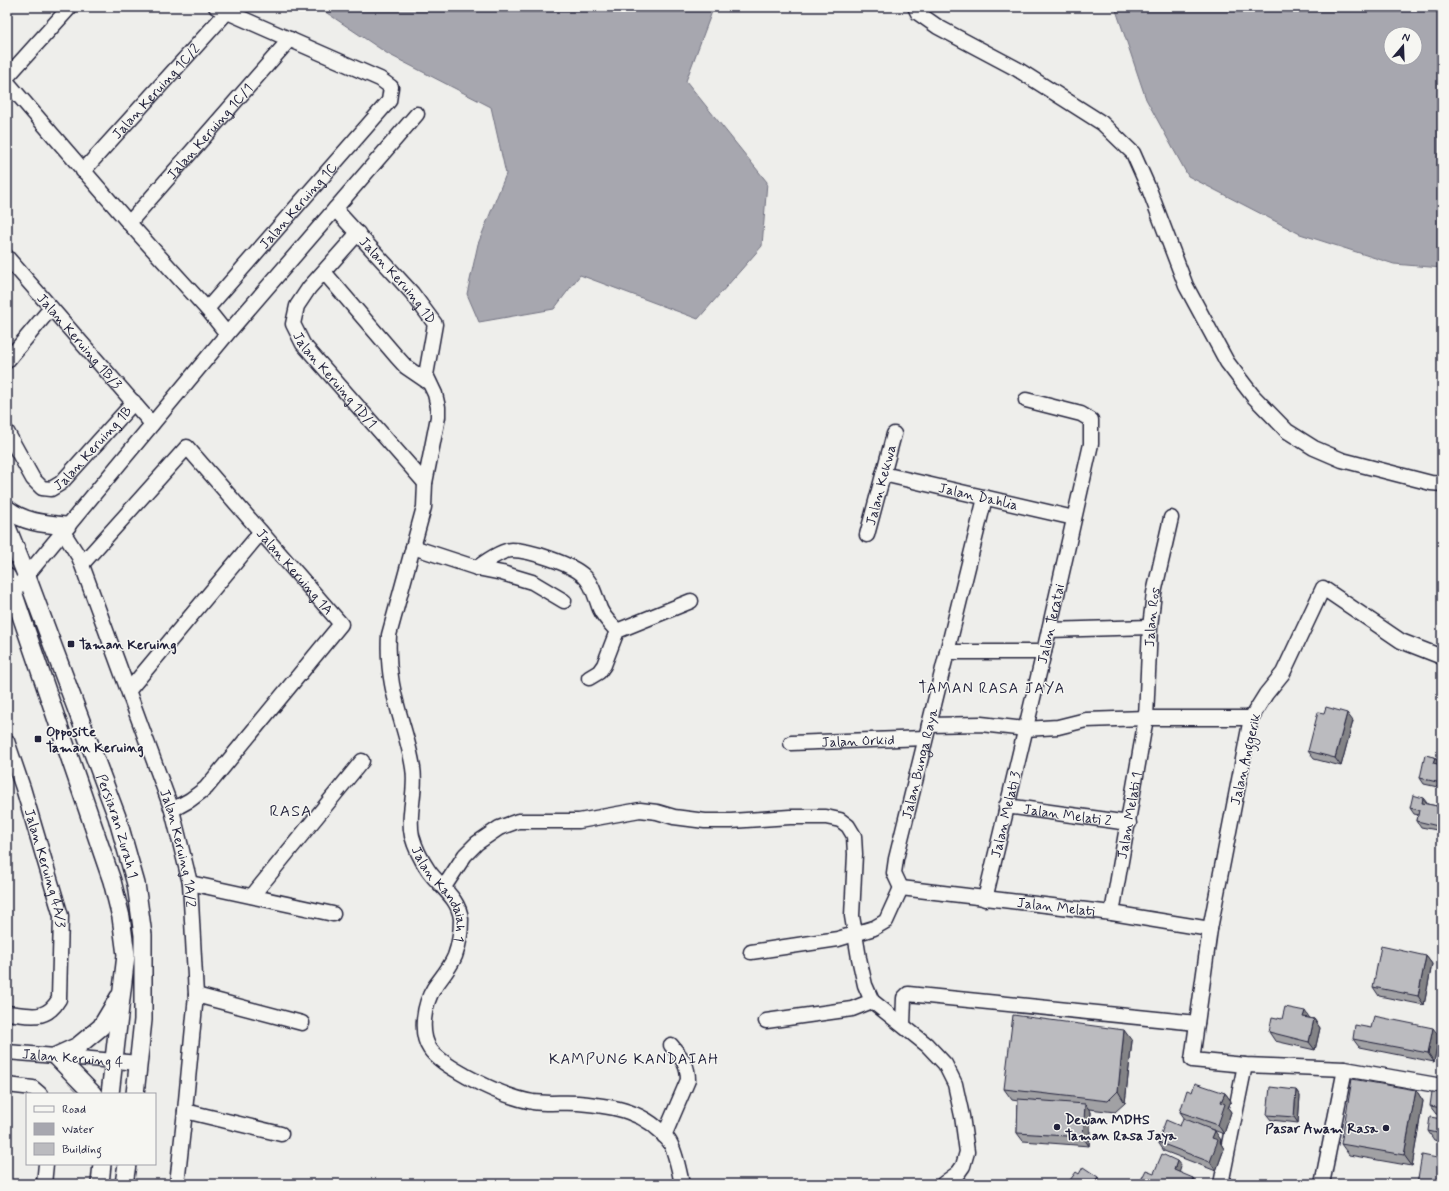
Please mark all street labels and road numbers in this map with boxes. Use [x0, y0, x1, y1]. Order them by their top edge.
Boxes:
street label: Jalan Keruing 1C/2 [108, 40, 204, 143]
street label: Jalan Keruing 1C/1 [163, 80, 257, 184]
street label: Jalan Keruing 1C [256, 159, 342, 253]
street label: Jalan Keruing 1D [355, 233, 440, 328]
street label: Jalan Keruing 1B/3 [33, 290, 125, 393]
street label: Jalan Keruing 1D/1 [288, 329, 381, 432]
street label: Jalan Keruing 1B [51, 402, 136, 495]
street label: Jalan Kekwa [862, 443, 901, 527]
street label: Jalan Dahlia [937, 479, 1020, 515]
street label: Jalan Keruing 1A [252, 525, 337, 619]
street label: Jalan Teratai [1034, 582, 1069, 666]
street label: Jalan Ros [1141, 586, 1165, 648]
street label: Jalan Bunga Raya [898, 706, 943, 821]
street label: Jalan Anggerik [1227, 712, 1267, 807]
street label: Jalan Orkid [821, 731, 895, 752]
street label: Jalan Melati 3 [987, 770, 1025, 860]
street label: Jalan Melati 1 [1114, 771, 1146, 861]
street label: Persiaran Zurah 1 [92, 772, 142, 880]
street label: Jalan Keruing 1A/2 [155, 786, 199, 908]
street label: Jalan Melati 2 [1022, 800, 1113, 831]
street label: Jalan Keruing 4A/3 [20, 807, 69, 928]
street label: Jalan Kandaiah 1 [407, 843, 469, 943]
street label: Jalan Melati [1016, 894, 1096, 921]
street label: Jalan Keruing 4 [21, 1045, 124, 1072]

